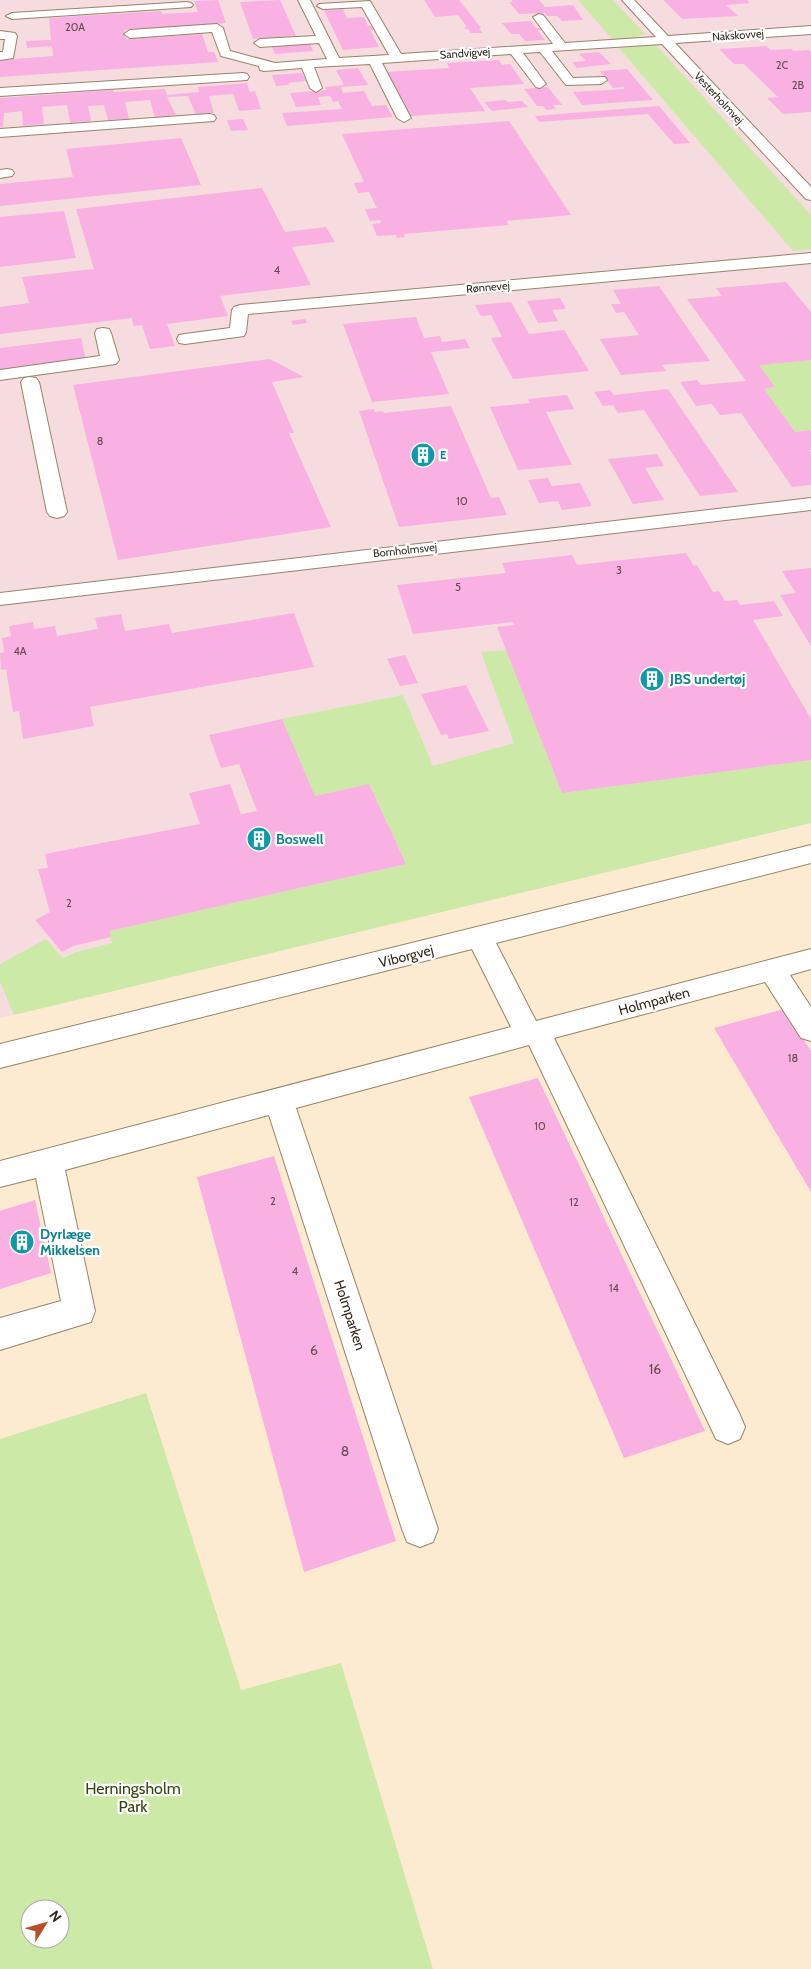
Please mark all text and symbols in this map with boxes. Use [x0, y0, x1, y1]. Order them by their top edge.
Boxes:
house number: 20A [65, 20, 85, 34]
street label: Nakskovvej [712, 26, 764, 44]
street label: Sandvigvej [439, 44, 491, 62]
house number: 2C [776, 58, 788, 72]
street label: Vesterholmvej [691, 69, 747, 127]
house number: 2B [792, 78, 805, 92]
house number: 4 [274, 263, 281, 277]
street label: Rønnevej [466, 278, 510, 296]
house number: 8 [97, 434, 103, 448]
building icon: E [410, 442, 436, 468]
place label: E [440, 448, 446, 462]
house number: 10 [456, 494, 468, 508]
street label: Bornholmsvej [372, 540, 438, 560]
house number: 3 [616, 563, 622, 577]
house number: 5 [455, 580, 461, 594]
house number: 4A [13, 644, 27, 658]
building icon: JBS undertøj [639, 666, 665, 692]
place label: JBS undertøj [669, 670, 745, 688]
building icon: Boswell [246, 826, 272, 852]
place label: Boswell [276, 830, 324, 848]
house number: 2 [66, 896, 72, 910]
street label: Viborgvej [377, 941, 435, 971]
street label: Holmparken [616, 983, 692, 1019]
house number: 18 [788, 1051, 798, 1065]
house number: 10 [534, 1119, 546, 1133]
house number: 2 [270, 1194, 276, 1208]
house number: 12 [569, 1195, 579, 1209]
place label: Dyrlæge Mikkelsen [40, 1225, 100, 1259]
building icon: Dyrlæge Mikkelsen [9, 1229, 35, 1255]
house number: 4 [292, 1264, 299, 1278]
street label: Holmparken [330, 1278, 370, 1353]
house number: 14 [609, 1281, 620, 1295]
house number: 6 [310, 1341, 318, 1359]
house number: 16 [649, 1360, 661, 1378]
house number: 8 [341, 1442, 349, 1460]
park label: Herningsholm Park [85, 1779, 181, 1816]
north arrow [20, 1899, 70, 1949]
text: N [45, 1907, 66, 1926]

